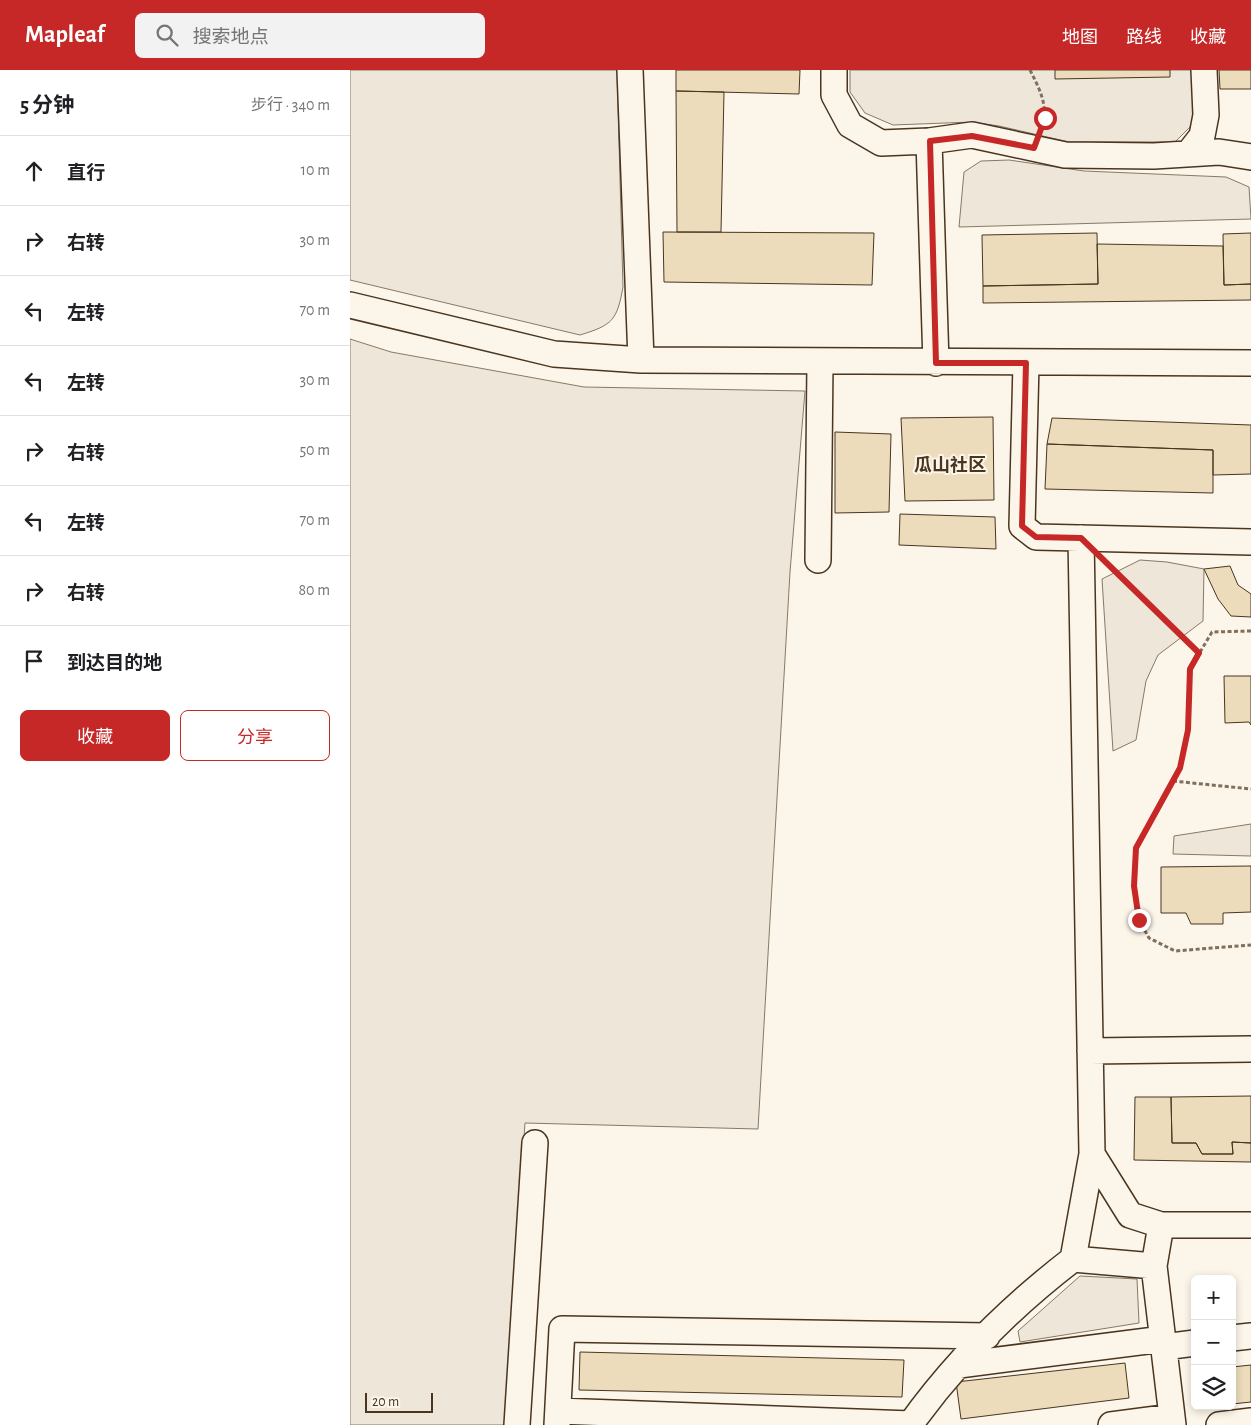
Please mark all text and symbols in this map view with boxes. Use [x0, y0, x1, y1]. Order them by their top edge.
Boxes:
search box [135, 13, 485, 58]
icon: search [153, 21, 181, 49]
text: Mapleaf [25, 23, 105, 47]
text: 搜索地点 [193, 28, 269, 47]
text: 地图 [1062, 29, 1098, 47]
text: 路线 [1126, 29, 1162, 47]
text: 收藏 [1190, 29, 1226, 47]
text: 5 分钟 [20, 95, 74, 116]
text: 步行 · 340 m [251, 97, 330, 113]
route start [1034, 107, 1057, 130]
icon: ahead [20, 157, 48, 185]
text: 10 m [301, 162, 330, 178]
text: 直行 [67, 164, 105, 183]
icon: right [20, 227, 48, 255]
text: 30 m [300, 232, 330, 248]
text: 右转 [67, 234, 105, 253]
icon: left [20, 297, 48, 325]
text: 70 m [299, 302, 330, 318]
text: 左转 [67, 304, 105, 323]
icon: left [20, 367, 48, 395]
text: 30 m [300, 372, 330, 388]
text: 左转 [67, 374, 105, 393]
icon: right [20, 437, 48, 465]
text: 50 m [299, 442, 330, 458]
text: 右转 [67, 444, 105, 463]
district label: 瓜山社区 [914, 455, 986, 475]
icon: left [20, 507, 48, 535]
text: 70 m [299, 512, 330, 528]
text: 左转 [67, 514, 105, 533]
icon: right [20, 577, 48, 605]
text: 80 m [299, 582, 330, 598]
text: 右转 [67, 584, 105, 603]
icon: arrive [20, 647, 48, 675]
text: 到达目的地 [67, 654, 162, 673]
button: 收藏 [20, 710, 170, 761]
button: 分享 [180, 710, 330, 761]
route end [1128, 909, 1151, 932]
map controls [1191, 1275, 1236, 1410]
button: + [1191, 1275, 1236, 1320]
button: − [1191, 1320, 1236, 1365]
button: layers [1191, 1365, 1236, 1410]
scale bar [365, 1390, 432, 1413]
text: 20 m [372, 1395, 399, 1409]

